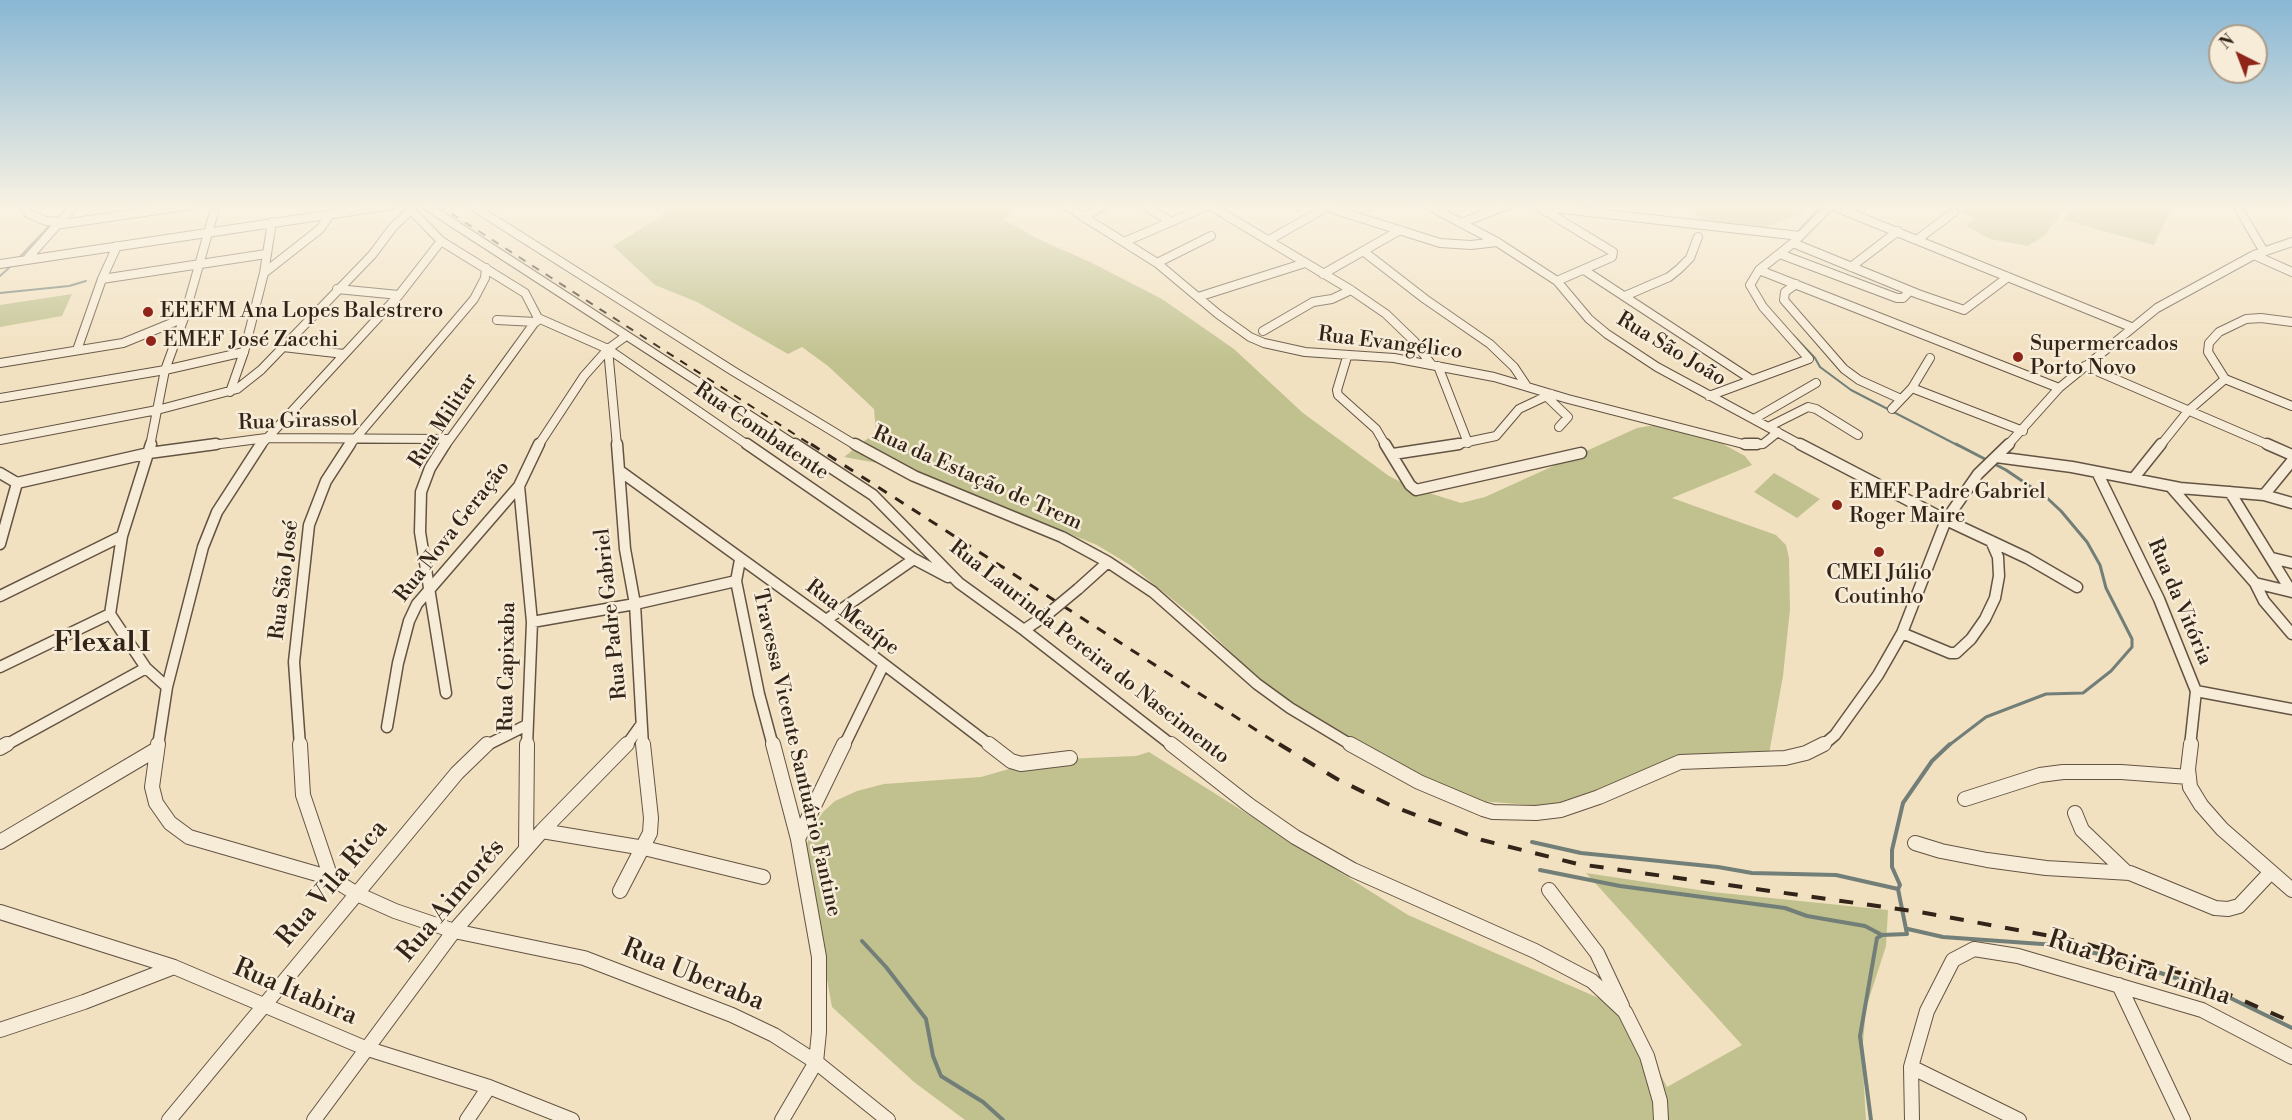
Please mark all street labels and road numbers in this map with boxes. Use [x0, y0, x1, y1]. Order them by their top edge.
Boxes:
street label: Rua São João [1612, 307, 1730, 393]
street label: Rua Evangélico [1316, 323, 1464, 365]
street label: Rua Militar [404, 369, 484, 473]
street label: Rua Combatente [689, 378, 833, 486]
street label: Rua Girassol [238, 407, 358, 437]
street label: Rua da Estação de Trem [868, 421, 1086, 537]
street label: Rua Nova Geração [390, 456, 516, 608]
street label: Rua São José [265, 518, 305, 642]
street label: Rua Padre Gabriel [590, 527, 634, 701]
street label: Rua da Vitória [2141, 535, 2217, 669]
street label: Rua Laurinda Pereira do Nascimento [944, 536, 1234, 770]
street label: Rua Meaípe [800, 575, 904, 661]
street label: Travessa Vicente Santuário Fantine [746, 587, 846, 919]
street label: Rua Capixaba [494, 602, 522, 732]
street label: Rua Vila Rica [271, 814, 395, 954]
street label: Rua Aimorés [392, 833, 512, 969]
street label: Rua Beira Linha [2043, 925, 2235, 1013]
street label: Rua Uberaba [617, 933, 769, 1019]
street label: Rua Itabira [228, 953, 362, 1033]

